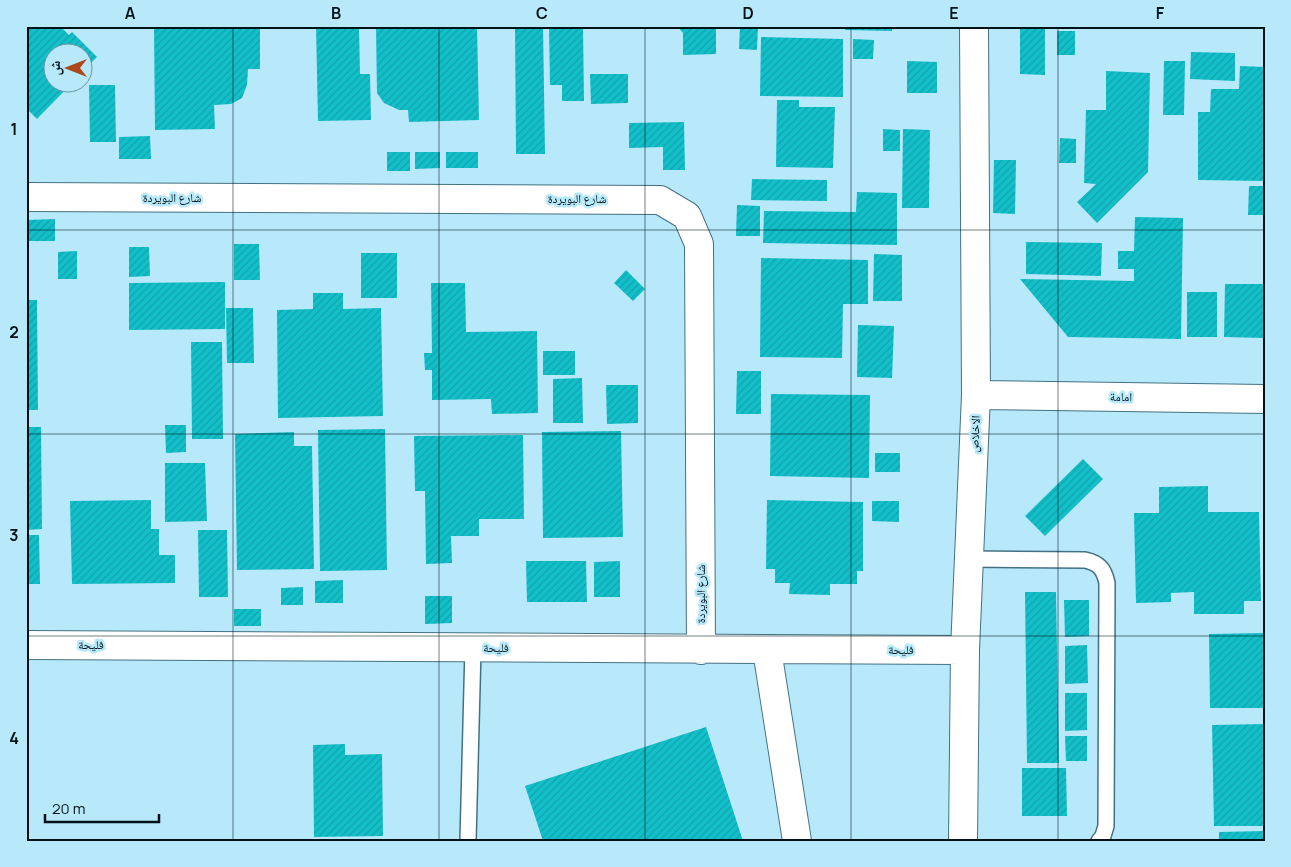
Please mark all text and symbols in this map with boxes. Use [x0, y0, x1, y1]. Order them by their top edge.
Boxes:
text: A [125, 2, 136, 24]
text: B [331, 2, 341, 24]
text: C [536, 2, 548, 24]
text: D [742, 2, 754, 24]
text: E [949, 2, 959, 24]
text: F [1156, 2, 1165, 24]
north arrow [42, 42, 92, 92]
text: ش [45, 60, 64, 75]
text: 1 [10, 118, 18, 140]
street label: شارع البويردة [143, 189, 201, 206]
street label: شارع البويردة [548, 190, 606, 207]
text: 2 [9, 321, 19, 343]
street label: امامة [1110, 388, 1132, 405]
street label: الاخلاص [965, 415, 984, 453]
text: 3 [9, 524, 19, 546]
street label: شارع البويردة [692, 565, 709, 623]
street label: فليحة [78, 636, 104, 653]
street label: فليحة [483, 639, 509, 656]
street label: فليحة [888, 641, 914, 658]
text: 4 [9, 727, 19, 749]
scale bar [45, 792, 159, 824]
text: 20 m [52, 798, 85, 819]

